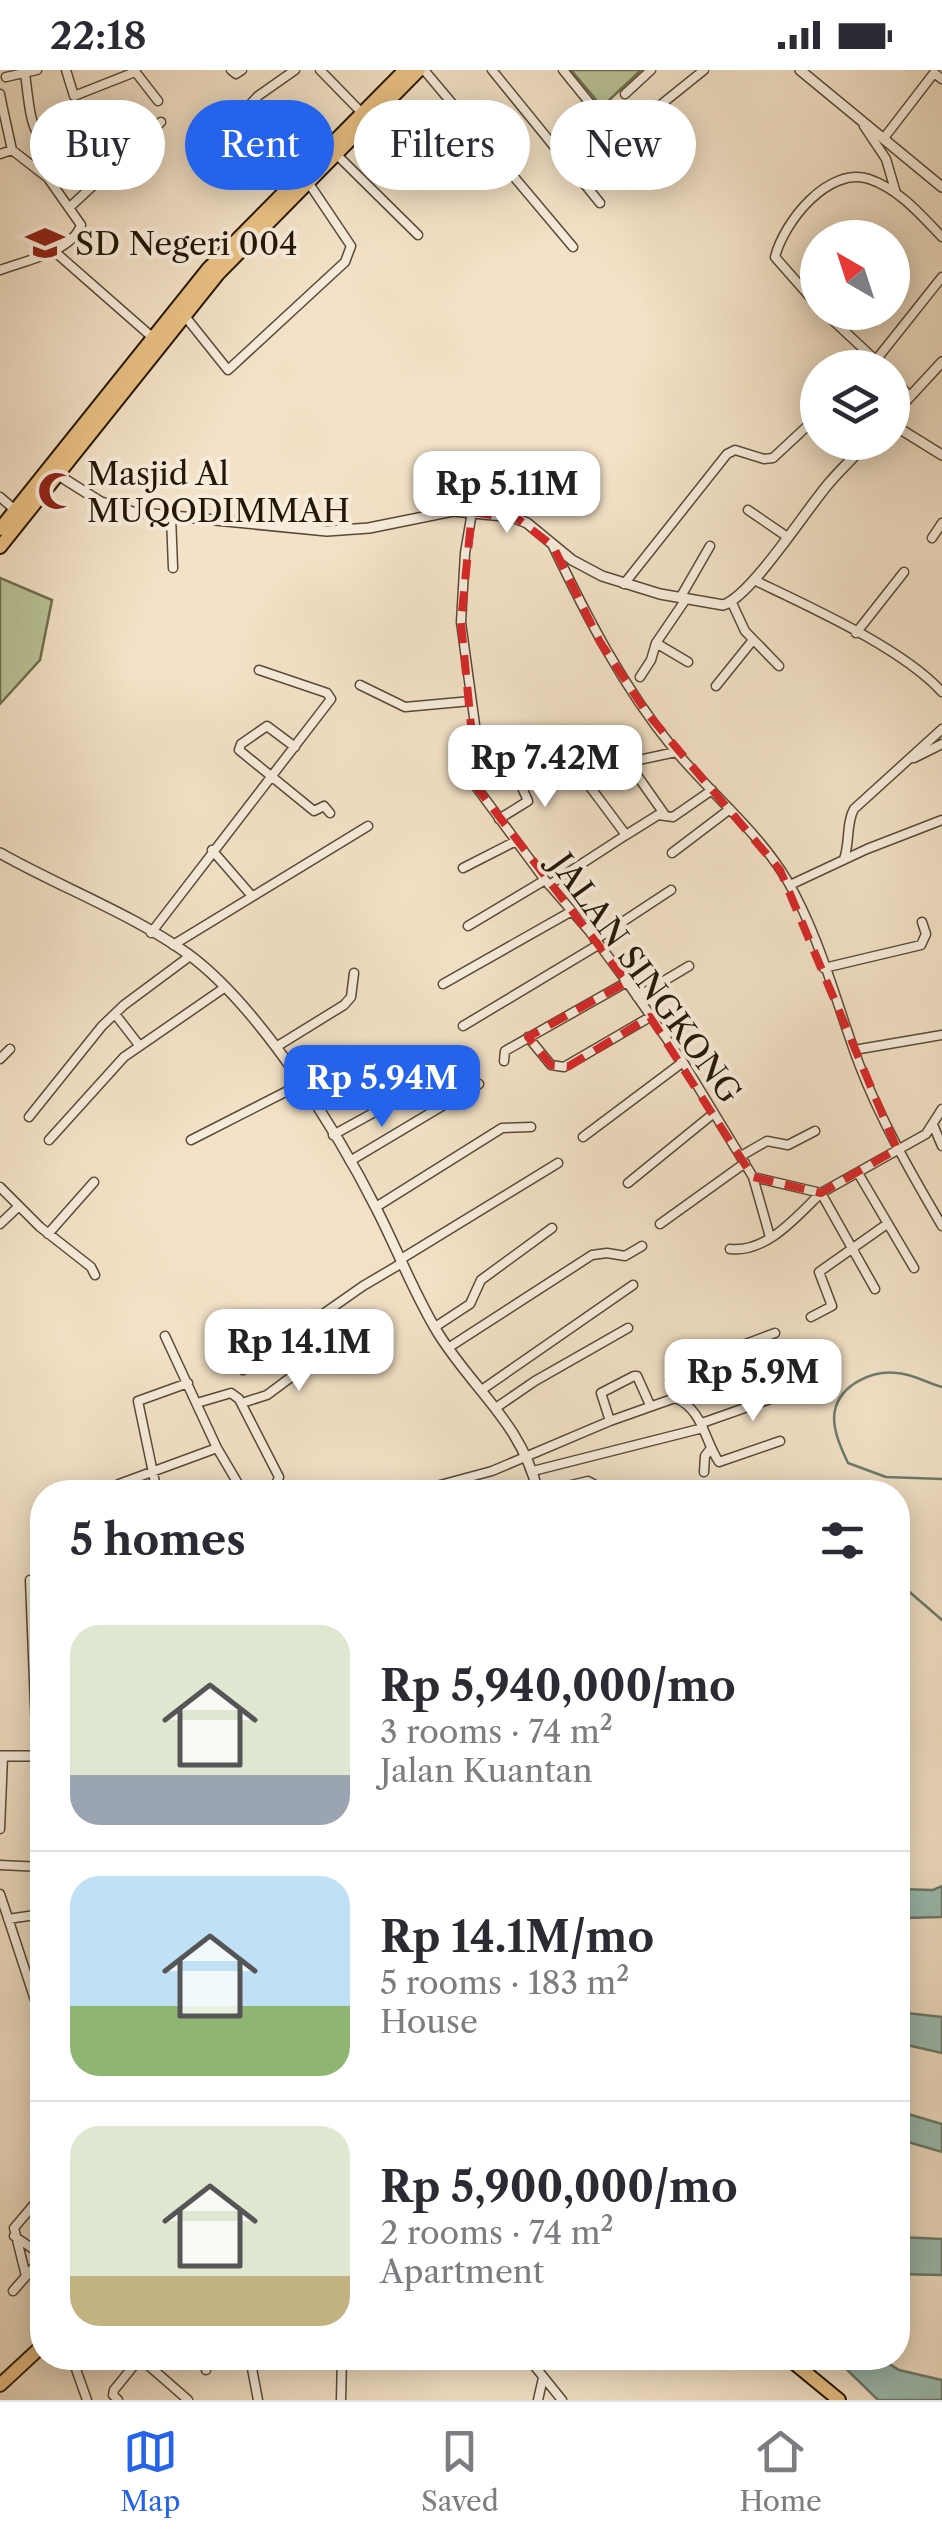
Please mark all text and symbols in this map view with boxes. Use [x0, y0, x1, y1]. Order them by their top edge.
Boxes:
text: 22:18 [50, 12, 147, 59]
chip: Buy [30, 100, 165, 190]
chip: Rent [185, 100, 334, 190]
chip: Filters [354, 100, 530, 190]
chip: New [550, 100, 696, 190]
north arrow [800, 220, 910, 330]
map controls [800, 220, 910, 460]
school or university icon: SD Negeri 004 [24, 222, 66, 264]
place label: SD Negeri 004 [75, 224, 298, 263]
button: layers [800, 350, 910, 460]
pin: Rp 5.11M [404, 451, 610, 536]
place label: Masjid Al MUQODIMMAH [87, 454, 350, 530]
text: Rp 5.11M [435, 464, 579, 503]
mosque icon: Masjid Al MUQODIMMAH [36, 470, 78, 512]
pin: Rp 7.42M [442, 725, 648, 810]
text: Rp 7.42M [470, 738, 620, 777]
street label: JALAN SINGKONG [539, 841, 750, 1111]
pin: Rp 5.94M [279, 1045, 485, 1130]
text: Rp 5.94M [306, 1058, 458, 1097]
pin: Rp 14.1M [196, 1309, 402, 1394]
text: Rp 14.1M [227, 1322, 371, 1361]
pin: Rp 5.9M [661, 1339, 845, 1424]
text: Rp 5.9M [687, 1352, 819, 1391]
icon: filters [815, 1513, 870, 1568]
text: 5 homes [70, 1514, 246, 1566]
text: Rp 5,940,000/mo [380, 1660, 736, 1712]
icon: home [150, 1665, 270, 1785]
text: 3 rooms · 74 m² [380, 1712, 613, 1751]
text: Jalan Kuantan [380, 1751, 592, 1790]
text: Rp 14.1M/mo [380, 1911, 654, 1963]
icon: home [150, 1916, 270, 2036]
text: 5 rooms · 183 m² [380, 1963, 629, 2002]
text: House [380, 2002, 478, 2041]
text: Rp 5,900,000/mo [380, 2161, 738, 2213]
icon: home [150, 2166, 270, 2286]
text: 2 rooms · 74 m² [380, 2213, 614, 2252]
text: Apartment [380, 2252, 544, 2291]
tab: Map [120, 2424, 180, 2518]
tab: Saved [421, 2424, 499, 2518]
tab: Home [739, 2424, 822, 2518]

